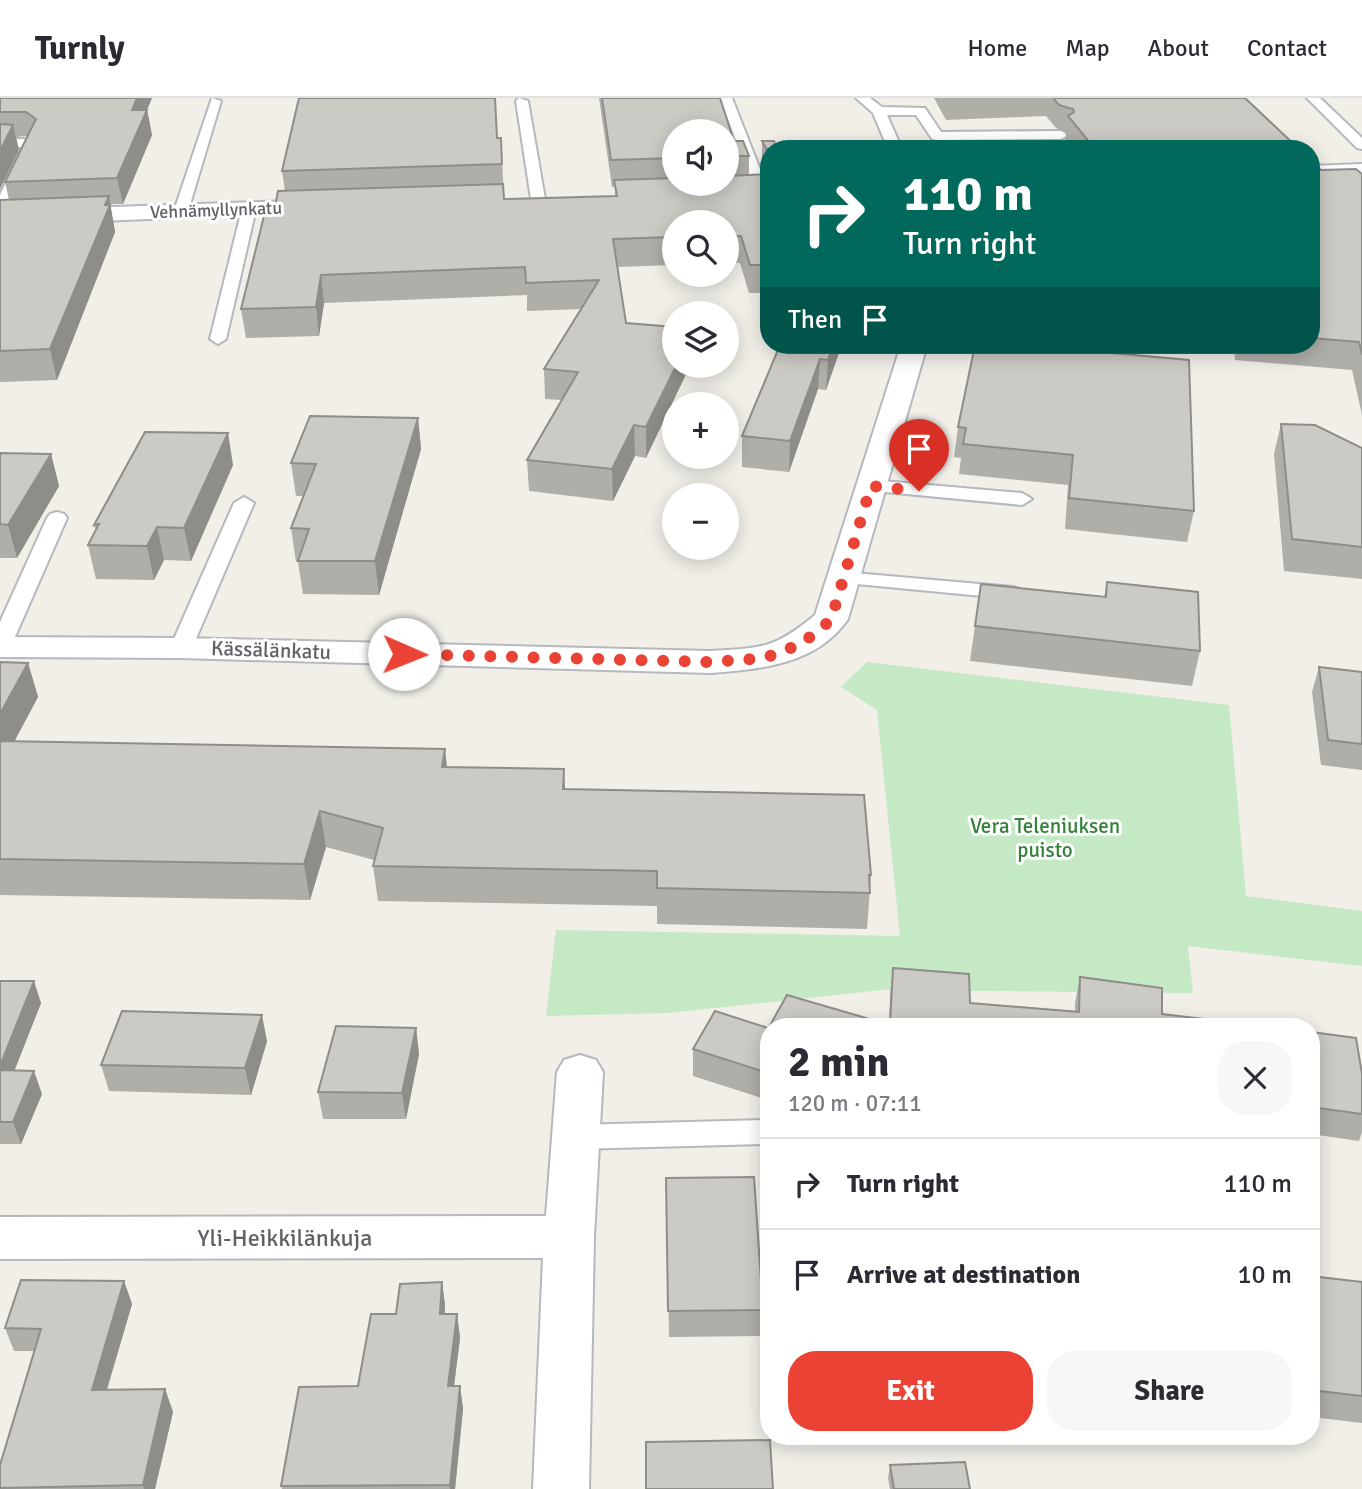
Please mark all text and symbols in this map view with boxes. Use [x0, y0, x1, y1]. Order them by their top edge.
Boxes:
text: Turnly [35, 28, 125, 69]
text: Home [967, 33, 1027, 63]
text: Map [1065, 33, 1110, 63]
text: About [1148, 33, 1209, 63]
text: Contact [1247, 33, 1327, 63]
map controls [662, 119, 739, 560]
button: sound [662, 119, 739, 196]
text: 110 m [903, 164, 1033, 224]
icon: right [788, 168, 879, 259]
street label: Vehnämyllynkatu [150, 197, 282, 223]
button: search [662, 210, 739, 287]
text: Turn right [903, 224, 1036, 263]
button: layers [662, 301, 739, 378]
icon: arrive [856, 301, 894, 339]
text: Then [788, 304, 842, 336]
button: + [662, 392, 739, 469]
pin [889, 419, 949, 491]
icon: arrive [900, 430, 938, 468]
button: − [662, 483, 739, 560]
position arrow [367, 617, 441, 691]
street label: Kässälänkatu [210, 635, 332, 665]
park label: Vera Teleniuksen puisto [970, 813, 1120, 863]
text: 2 min [788, 1037, 889, 1088]
button: close [1218, 1041, 1292, 1115]
text: 120 m · 07:11 [788, 1089, 922, 1118]
icon: right [788, 1165, 826, 1203]
text: Turn right [847, 1168, 959, 1200]
text: 110 m [1223, 1168, 1292, 1200]
street label: Yli-Heikkilänkuja [198, 1223, 372, 1253]
icon: arrive [788, 1256, 826, 1294]
text: Arrive at destination [847, 1259, 1080, 1291]
text: 10 m [1237, 1259, 1292, 1291]
button: Exit [788, 1351, 1033, 1431]
button: Share [1047, 1351, 1292, 1431]

